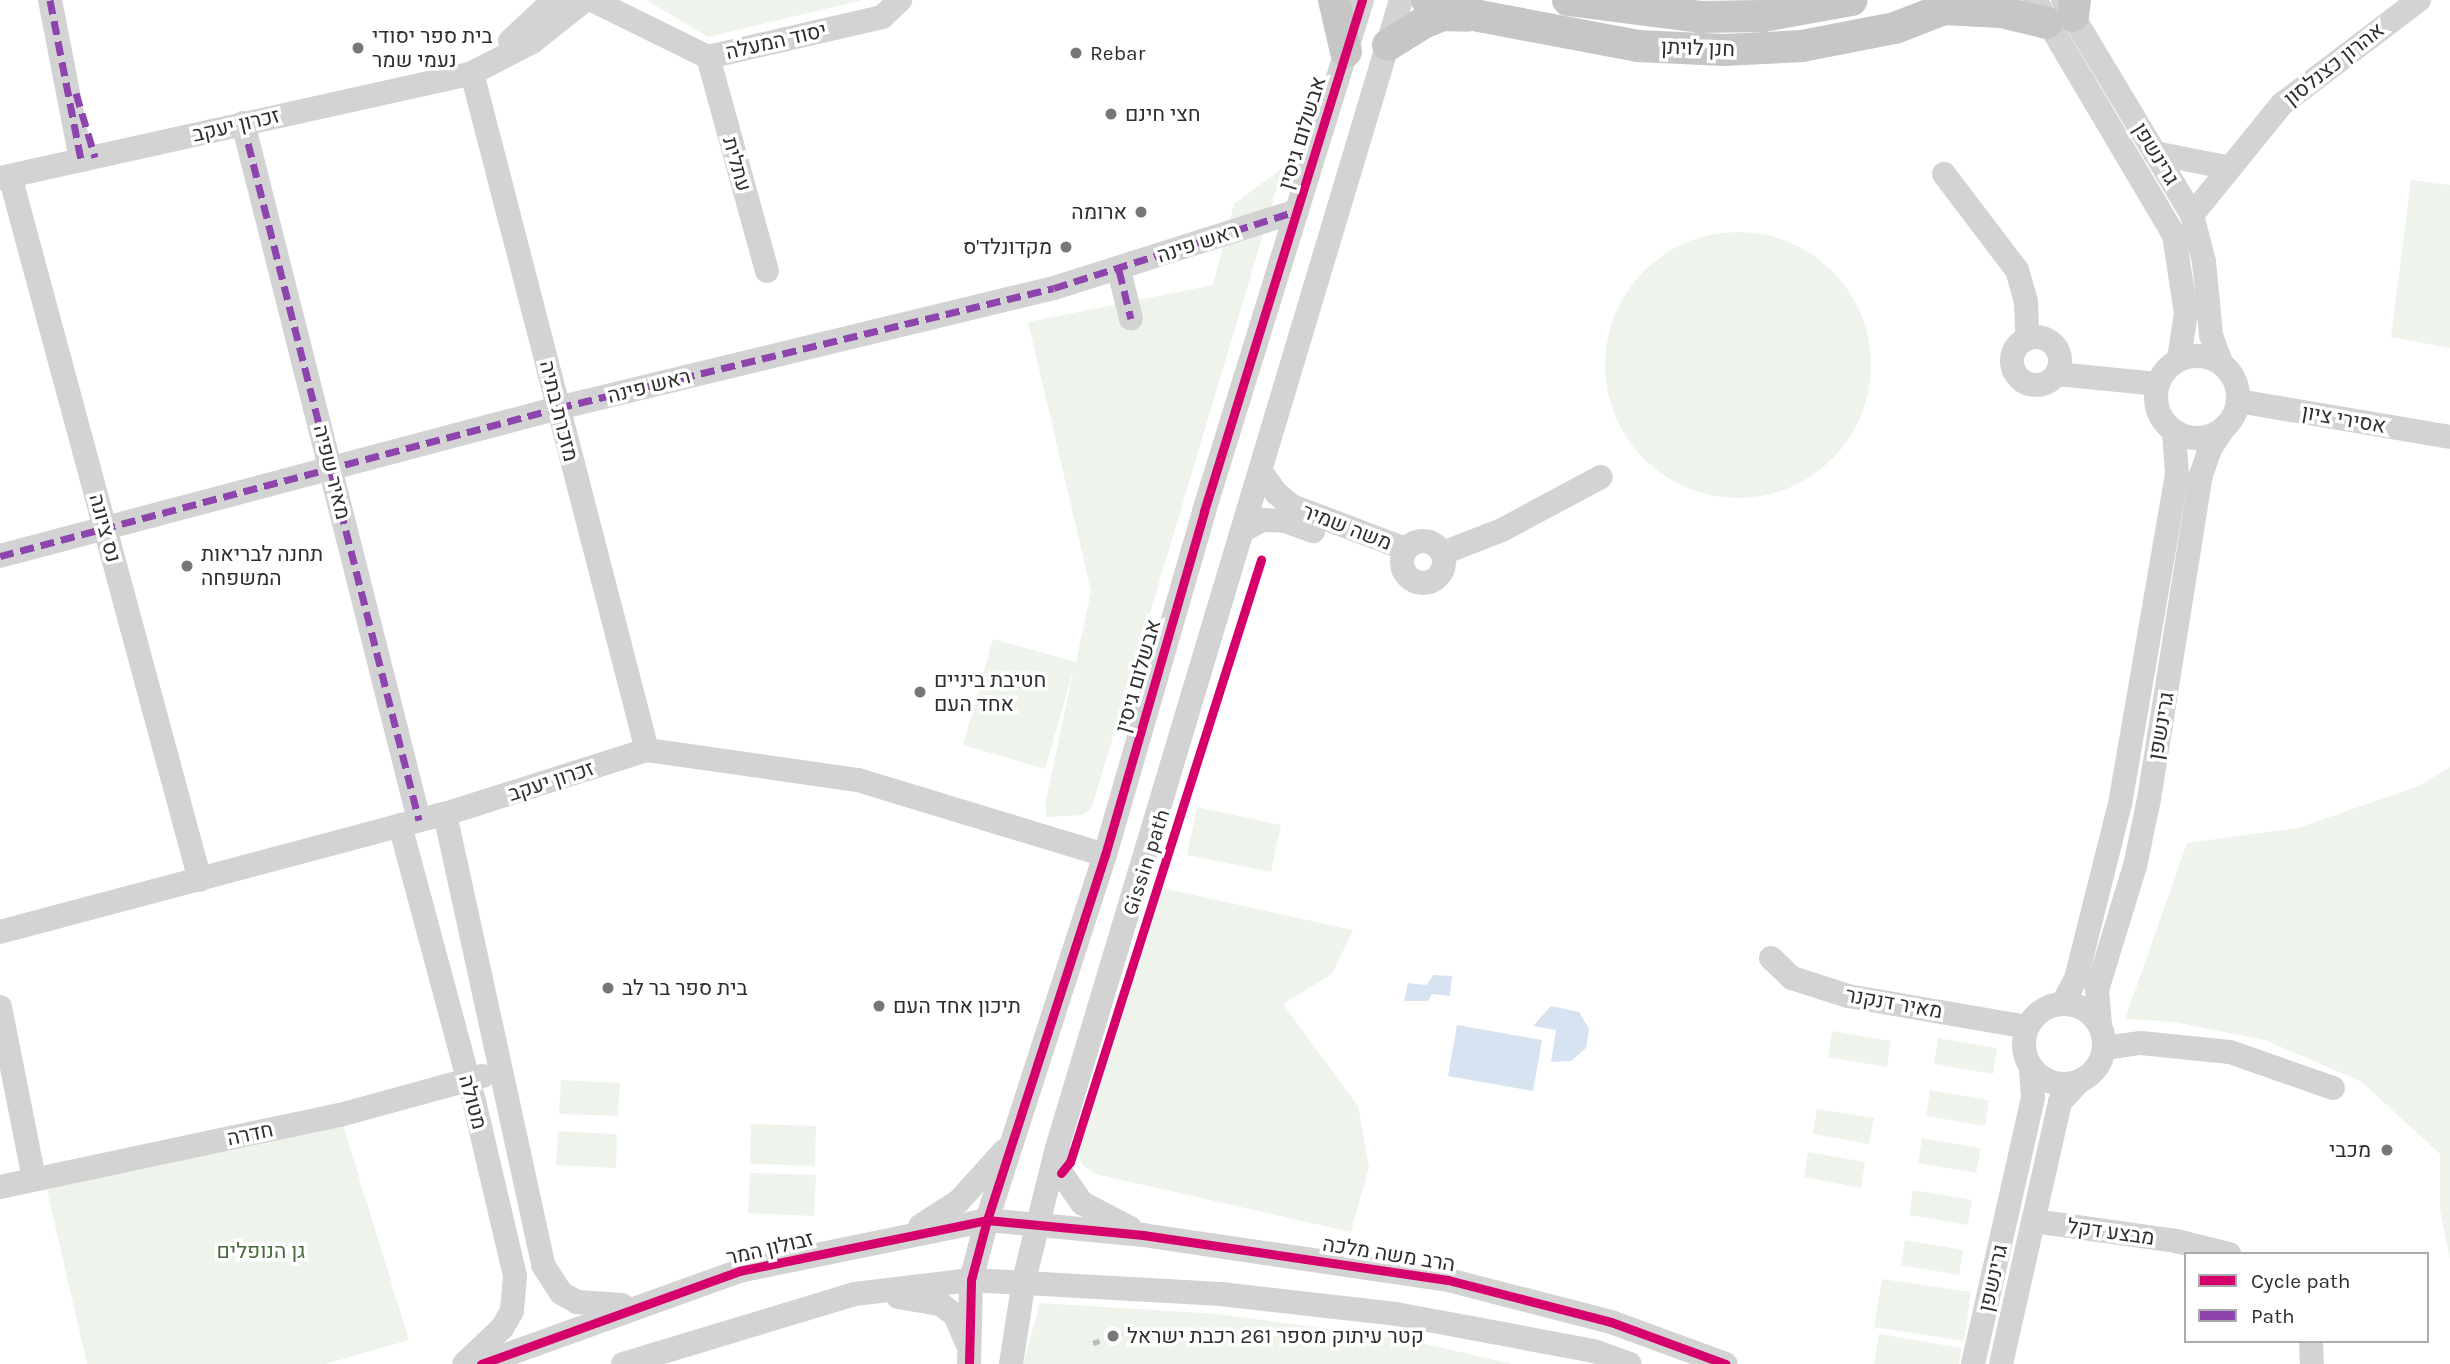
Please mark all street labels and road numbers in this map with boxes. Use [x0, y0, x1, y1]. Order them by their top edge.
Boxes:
street label: יסוד המעלה [723, 17, 829, 65]
street label: אהרון כצנלסון [2279, 17, 2389, 111]
street label: חנן לויתן [1661, 34, 1735, 62]
street label: אבשלום גיסין [1273, 73, 1331, 193]
street label: זכרון יעקב [190, 103, 282, 147]
street label: גרינשפן [2128, 118, 2184, 190]
street label: עתלית [717, 134, 757, 194]
street label: ראש פינה [1154, 218, 1242, 268]
street label: מזכרת בתיה [534, 358, 584, 464]
street label: ראש פינה [605, 364, 693, 408]
street label: אסירי ציון [2300, 399, 2388, 439]
street label: מאיר שפיה [308, 422, 356, 522]
street label: נס ציונה [84, 491, 126, 565]
street label: משה שמיר [1299, 498, 1395, 556]
street label: אבשלום גיסין [1110, 616, 1166, 736]
street label: גרינשפן [2143, 690, 2179, 762]
street label: זכרון יעקב [505, 755, 597, 807]
street label: Gissin path [1117, 806, 1175, 918]
street label: מאיר דנקנר [1844, 982, 1944, 1024]
street label: מטולה [454, 1072, 492, 1132]
street label: חדרה [225, 1117, 275, 1151]
street label: מבצע דקל [2066, 1213, 2156, 1251]
street label: זבולון המר [724, 1226, 816, 1270]
street label: הרב משה מלכה [1321, 1231, 1457, 1277]
street label: גרינשפן [1973, 1242, 2013, 1314]

